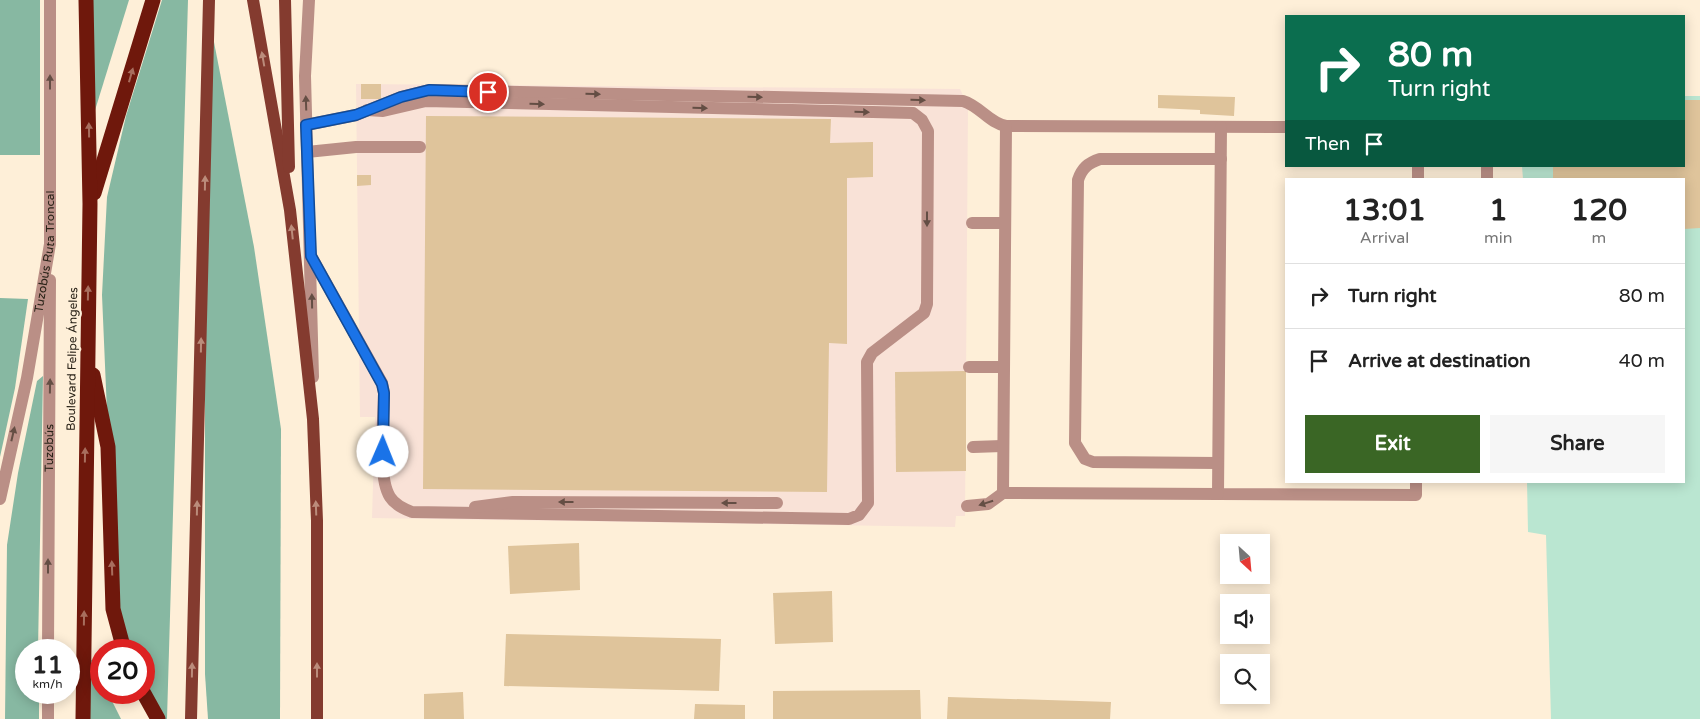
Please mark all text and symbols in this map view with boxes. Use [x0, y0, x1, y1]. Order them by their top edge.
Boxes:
text: 80 m [1388, 34, 1473, 76]
icon: right [1305, 35, 1370, 100]
one-way arrow [259, 50, 267, 66]
one-way arrow [128, 67, 136, 82]
pin [467, 71, 509, 113]
one-way arrow [46, 74, 54, 90]
text: Turn right [1388, 76, 1490, 102]
icon: arrive [474, 78, 502, 106]
one-way arrow [585, 90, 601, 98]
one-way arrow [748, 93, 764, 101]
one-way arrow [301, 95, 309, 111]
one-way arrow [910, 97, 926, 105]
one-way arrow [530, 100, 546, 108]
one-way arrow [692, 104, 708, 112]
one-way arrow [854, 108, 870, 116]
one-way arrow [84, 122, 92, 138]
icon: arrive [1360, 130, 1388, 158]
text: Then [1305, 133, 1350, 155]
one-way arrow [201, 175, 209, 191]
street label: Tuzobús Ruta Troncal [31, 190, 57, 314]
text: 13:01 [1343, 192, 1426, 229]
text: 1 [1489, 192, 1508, 229]
text: 120 [1571, 192, 1627, 229]
one-way arrow [923, 211, 931, 227]
one-way arrow [288, 223, 296, 239]
text: Arrival [1360, 228, 1409, 248]
text: min [1484, 228, 1513, 248]
text: m [1591, 228, 1606, 248]
icon: right [1305, 282, 1333, 310]
one-way arrow [84, 285, 92, 301]
text: Turn right [1348, 285, 1436, 307]
text: 80 m [1619, 285, 1665, 307]
street label: Boulevard Felipe Ángeles [64, 287, 80, 431]
one-way arrow [308, 292, 316, 308]
one-way arrow [197, 337, 205, 353]
icon: arrive [1305, 347, 1333, 375]
text: Arrive at destination [1348, 350, 1531, 372]
text: 40 m [1619, 350, 1665, 372]
one-way arrow [46, 378, 54, 394]
button: Exit [1305, 415, 1480, 473]
button: Share [1490, 415, 1665, 473]
street label: Tuzobús [42, 424, 56, 472]
position arrow [356, 425, 408, 477]
one-way arrow [9, 426, 17, 441]
one-way arrow [81, 447, 89, 463]
one-way arrow [558, 498, 574, 506]
one-way arrow [720, 499, 736, 507]
one-way arrow [193, 500, 201, 516]
one-way arrow [312, 500, 320, 516]
one-way arrow [978, 500, 993, 508]
north arrow [1220, 534, 1270, 584]
map controls [1220, 534, 1270, 704]
one-way arrow [44, 558, 52, 574]
one-way arrow [108, 559, 116, 575]
button: sound [1220, 594, 1270, 644]
one-way arrow [80, 610, 88, 626]
speed limit sign: 20 [90, 639, 155, 704]
text: 11 [32, 650, 63, 680]
button: search [1220, 654, 1270, 704]
one-way arrow [189, 662, 197, 678]
one-way arrow [313, 662, 321, 678]
text: km/h [32, 677, 63, 691]

